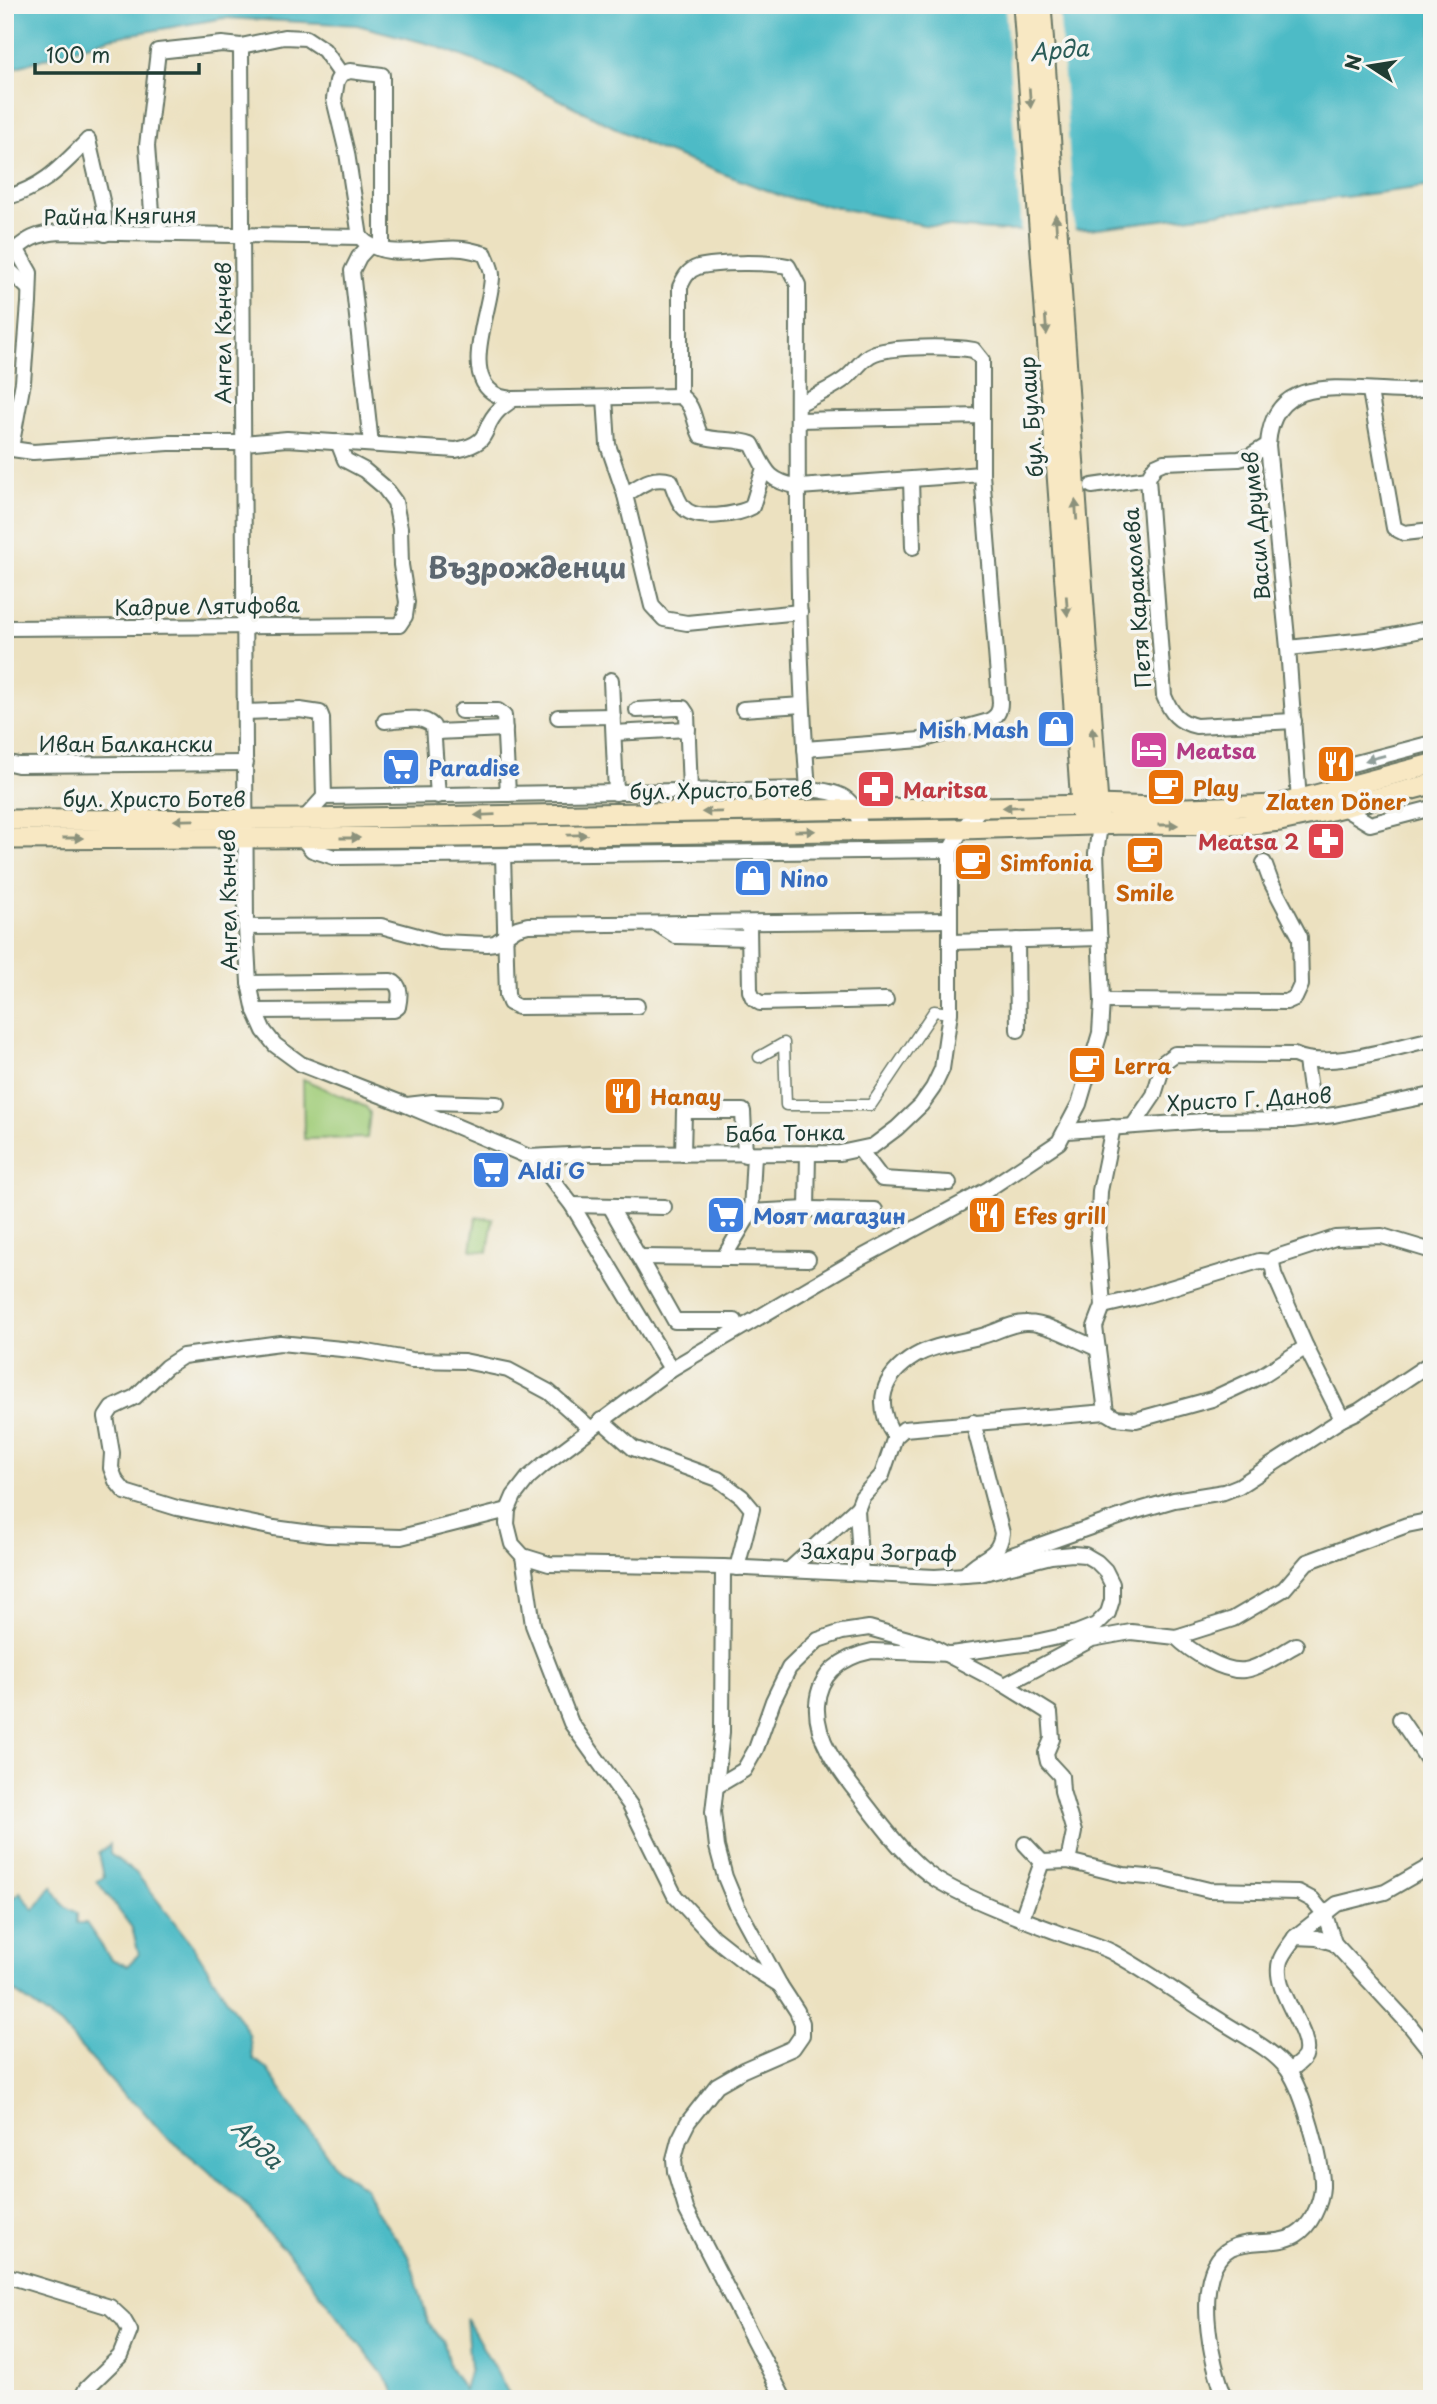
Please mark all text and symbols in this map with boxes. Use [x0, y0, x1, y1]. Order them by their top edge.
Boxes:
water label: Арда [1028, 29, 1091, 69]
scale bar [35, 32, 200, 76]
north arrow [1336, 32, 1406, 102]
text: 100 m [46, 38, 110, 70]
text: N [1337, 52, 1368, 73]
one-way arrow [1024, 87, 1035, 109]
street label: Райна Княгиня [43, 198, 197, 232]
one-way arrow [1050, 213, 1061, 235]
street label: Ангел Кънчев [206, 262, 238, 404]
one-way arrow [1041, 314, 1052, 336]
street label: бул. Булаир [1010, 355, 1050, 479]
street label: Васил Друмев [1233, 450, 1277, 602]
one-way arrow [1070, 498, 1081, 520]
street label: Петя Караколева [1114, 507, 1158, 689]
district label: Възрожденци [428, 545, 626, 588]
street label: Кадрие Лятифова [114, 587, 300, 623]
one-way arrow [1062, 595, 1073, 617]
shop icon: Mish Mash [1035, 708, 1077, 750]
place label: Mish Mash [918, 713, 1029, 745]
one-way arrow [1087, 725, 1098, 747]
street label: Иван Балкански [39, 727, 213, 759]
hotel icon: Meatsa [1128, 729, 1170, 771]
place label: Meatsa [1176, 734, 1256, 766]
restaurant icon: Zlaten Döner [1315, 743, 1357, 785]
supermarket icon: Paradise [380, 746, 422, 788]
place label: Paradise [428, 751, 520, 783]
one-way arrow [1364, 753, 1386, 764]
cafe icon: Play [1145, 766, 1187, 808]
pharmacy icon: Maritsa [855, 768, 897, 810]
street label: бул. Христо Ботев [629, 771, 813, 807]
place label: Play [1193, 771, 1239, 803]
place label: Maritsa [903, 773, 988, 805]
street label: бул. Христо Ботев [62, 782, 246, 814]
place label: Zlaten Döner [1266, 785, 1406, 817]
one-way arrow [1002, 801, 1024, 813]
one-way arrow [701, 806, 723, 818]
one-way arrow [474, 810, 496, 821]
one-way arrow [173, 814, 195, 826]
one-way arrow [1157, 819, 1179, 831]
pharmacy icon: Meatsa 2 [1305, 820, 1347, 862]
one-way arrow [794, 825, 816, 837]
place label: Meatsa 2 [1198, 825, 1299, 857]
street label: Ангел Кънчев [210, 829, 244, 971]
one-way arrow [567, 829, 589, 841]
one-way arrow [63, 832, 85, 844]
one-way arrow [339, 832, 361, 843]
cafe icon: Smile [1124, 834, 1166, 876]
cafe icon: Simfonia [952, 841, 994, 883]
place label: Simfonia [1000, 846, 1094, 878]
shop icon: Nino [732, 857, 774, 899]
place label: Nino [780, 862, 828, 894]
place label: Smile [1116, 876, 1174, 908]
cafe icon: Lerra [1066, 1044, 1108, 1086]
place label: Lerra [1114, 1049, 1172, 1081]
restaurant icon: Hanay [602, 1075, 644, 1117]
street label: Христо Г. Данов [1166, 1078, 1332, 1118]
place label: Hanay [650, 1080, 721, 1112]
street label: Баба Тонка [725, 1115, 845, 1149]
supermarket icon: Aldi G [470, 1149, 512, 1191]
place label: Aldi G [518, 1154, 585, 1186]
supermarket icon: Моят магазин [705, 1194, 747, 1236]
restaurant icon: Efes grill [966, 1194, 1008, 1236]
place label: Моят магазин [753, 1199, 906, 1231]
place label: Efes grill [1014, 1199, 1106, 1231]
street label: Захари Зограф [801, 1534, 957, 1568]
water label: Арда [225, 2110, 292, 2177]

